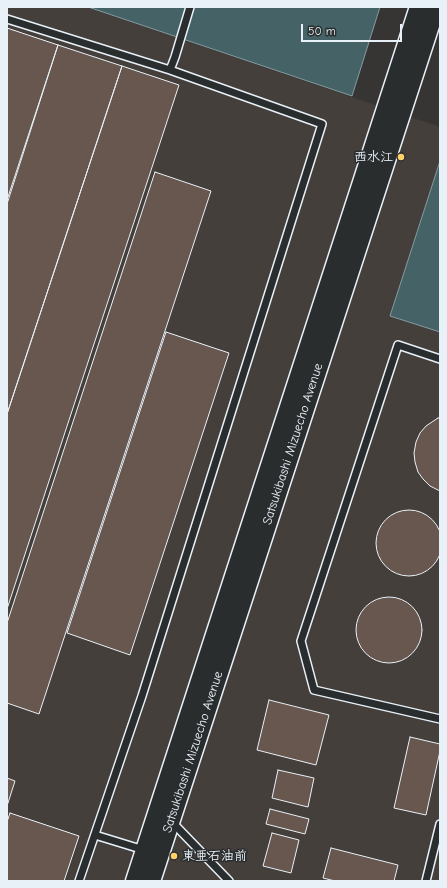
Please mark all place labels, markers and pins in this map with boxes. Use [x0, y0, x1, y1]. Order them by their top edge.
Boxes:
place label: 西水江 [354, 149, 393, 165]
marker: 西水江 [396, 152, 406, 162]
place label: 東亜石油前 [182, 848, 247, 864]
marker: 東亜石油前 [169, 851, 179, 861]

